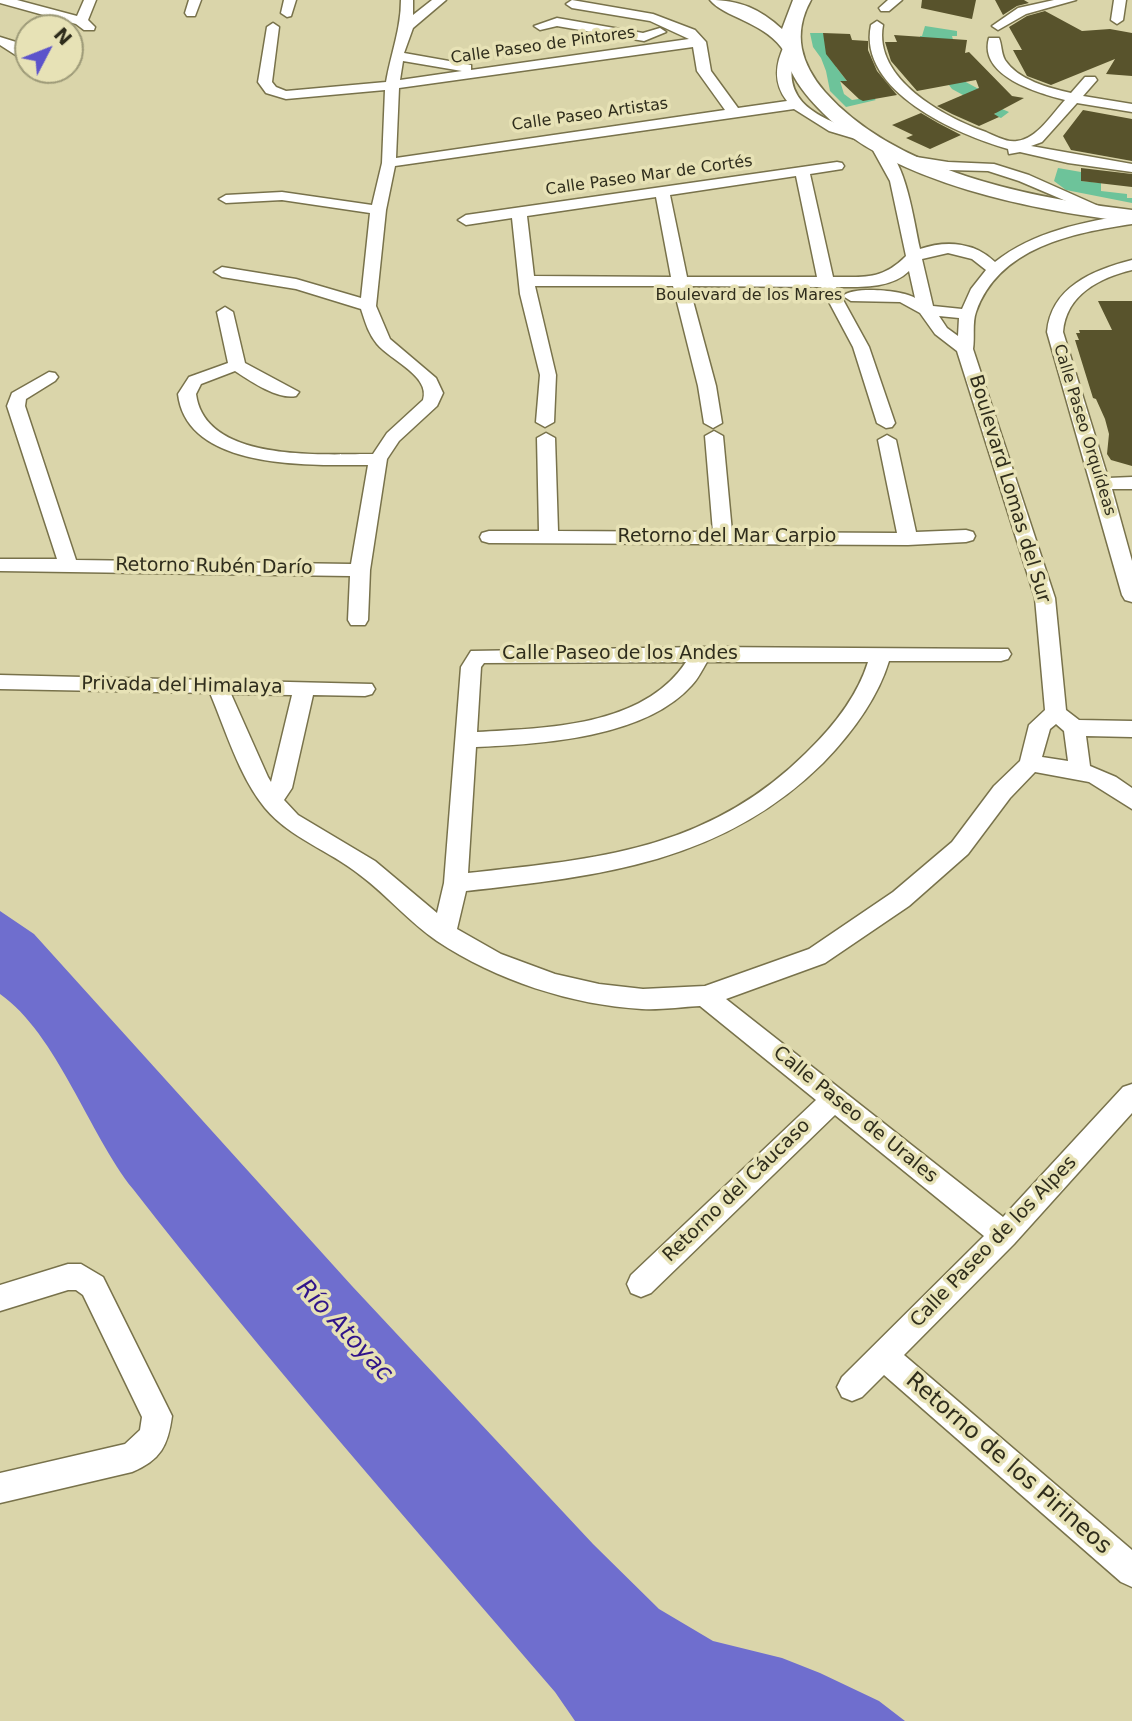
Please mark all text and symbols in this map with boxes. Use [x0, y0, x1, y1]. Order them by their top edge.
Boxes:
north arrow [14, 14, 84, 84]
text: N [50, 23, 77, 50]
street label: Calle Paseo de Pintores [450, 24, 636, 68]
street label: Calle Paseo Artistas [511, 95, 669, 135]
street label: Calle Paseo Mar de Cortés [544, 152, 754, 200]
street label: Boulevard de los Mares [656, 286, 842, 306]
street label: Calle Paseo Orquídeas [1049, 342, 1119, 518]
street label: Boulevard Lomas del Sur [963, 372, 1055, 606]
street label: Retorno del Mar Carpio [618, 526, 836, 548]
street label: Retorno Rubén Darío [115, 554, 313, 580]
street label: Calle Paseo de los Andes [502, 643, 738, 665]
street label: Privada del Himalaya [81, 673, 283, 699]
street label: Calle Paseo de Urales [768, 1042, 942, 1188]
street label: Retorno del Cáucaso [659, 1115, 815, 1267]
street label: Calle Paseo de los Alpes [906, 1152, 1082, 1332]
water label: Río Atoyac [290, 1274, 398, 1388]
street label: Retorno de los Pirineos [900, 1367, 1116, 1561]

